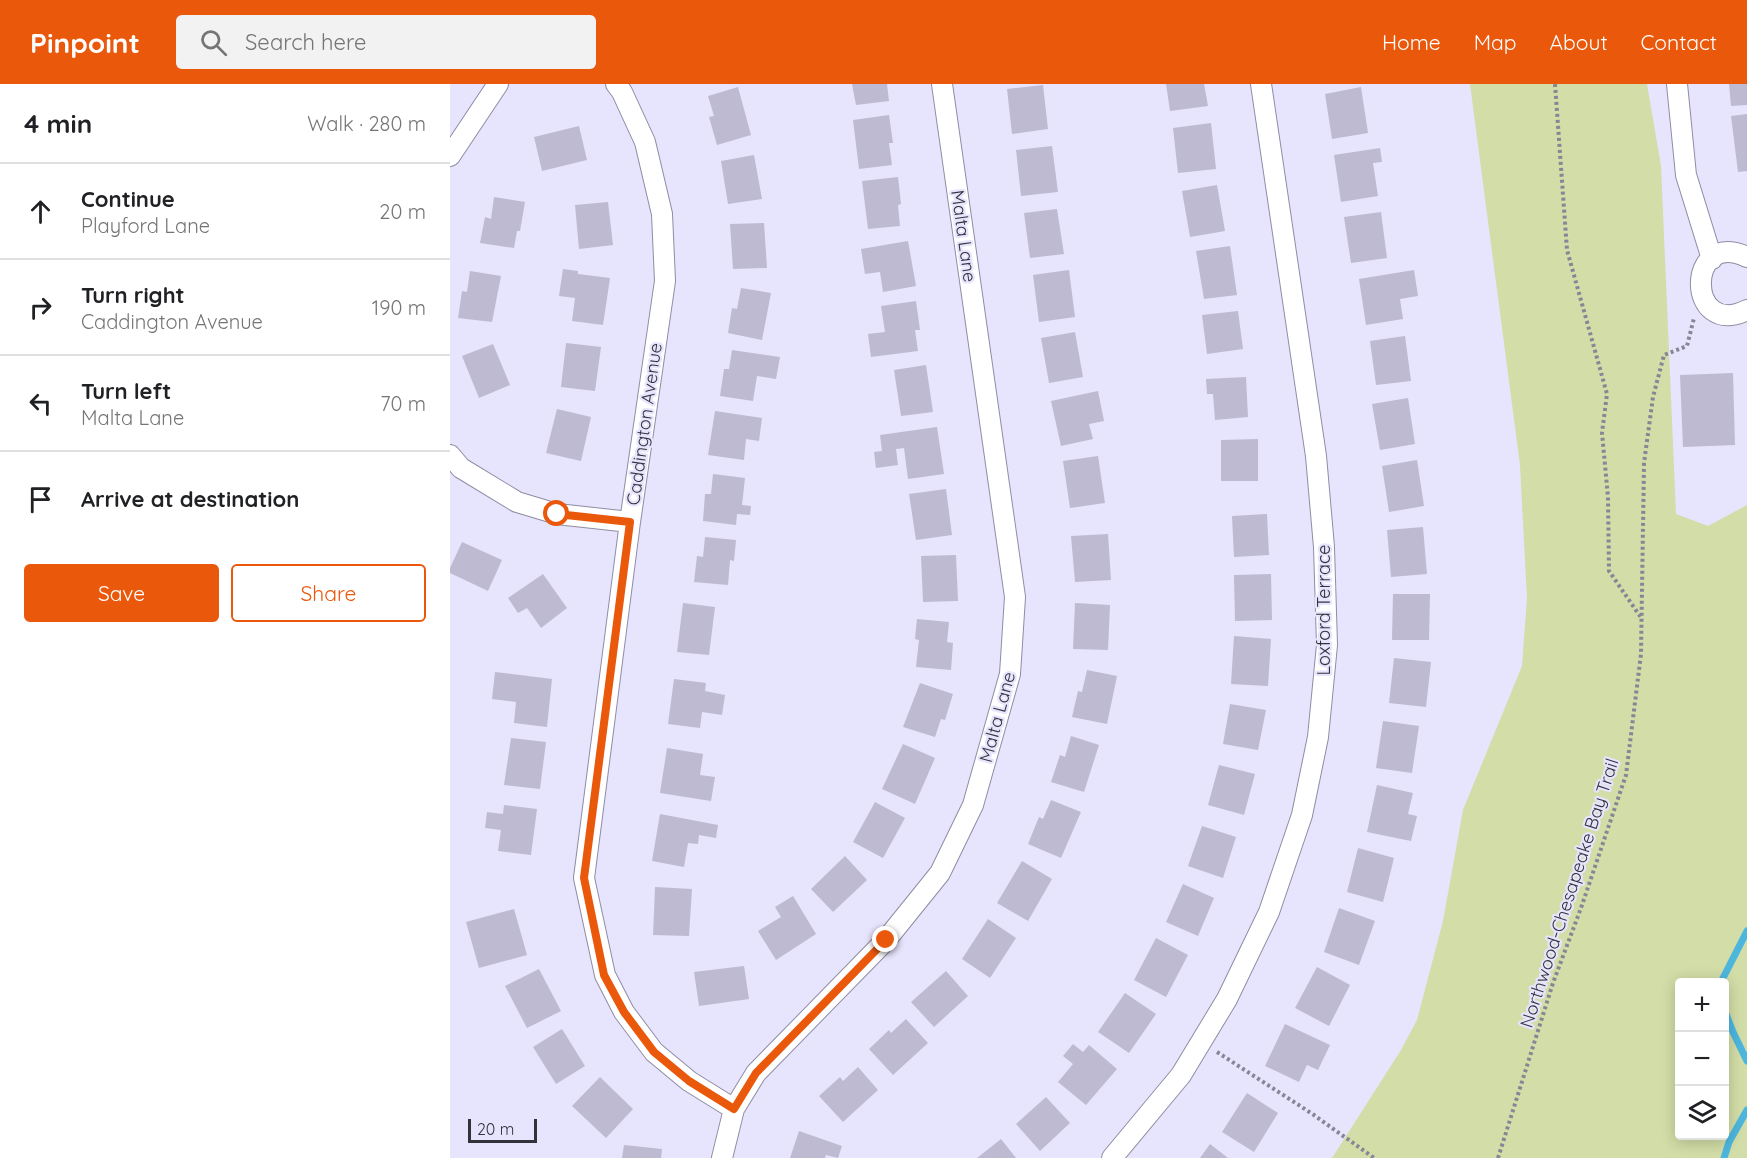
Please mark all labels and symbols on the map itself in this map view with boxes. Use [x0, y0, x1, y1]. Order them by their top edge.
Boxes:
street label: Malta Lane [946, 188, 982, 284]
street label: Caddington Avenue [621, 341, 667, 507]
route start [543, 500, 569, 526]
street label: Loxford Terrace [1312, 545, 1335, 675]
street label: Malta Lane [974, 669, 1020, 765]
street label: Northwood-Chesapeake Bay Trail [1515, 756, 1623, 1030]
route end [872, 926, 898, 952]
scale bar [468, 1116, 537, 1144]

